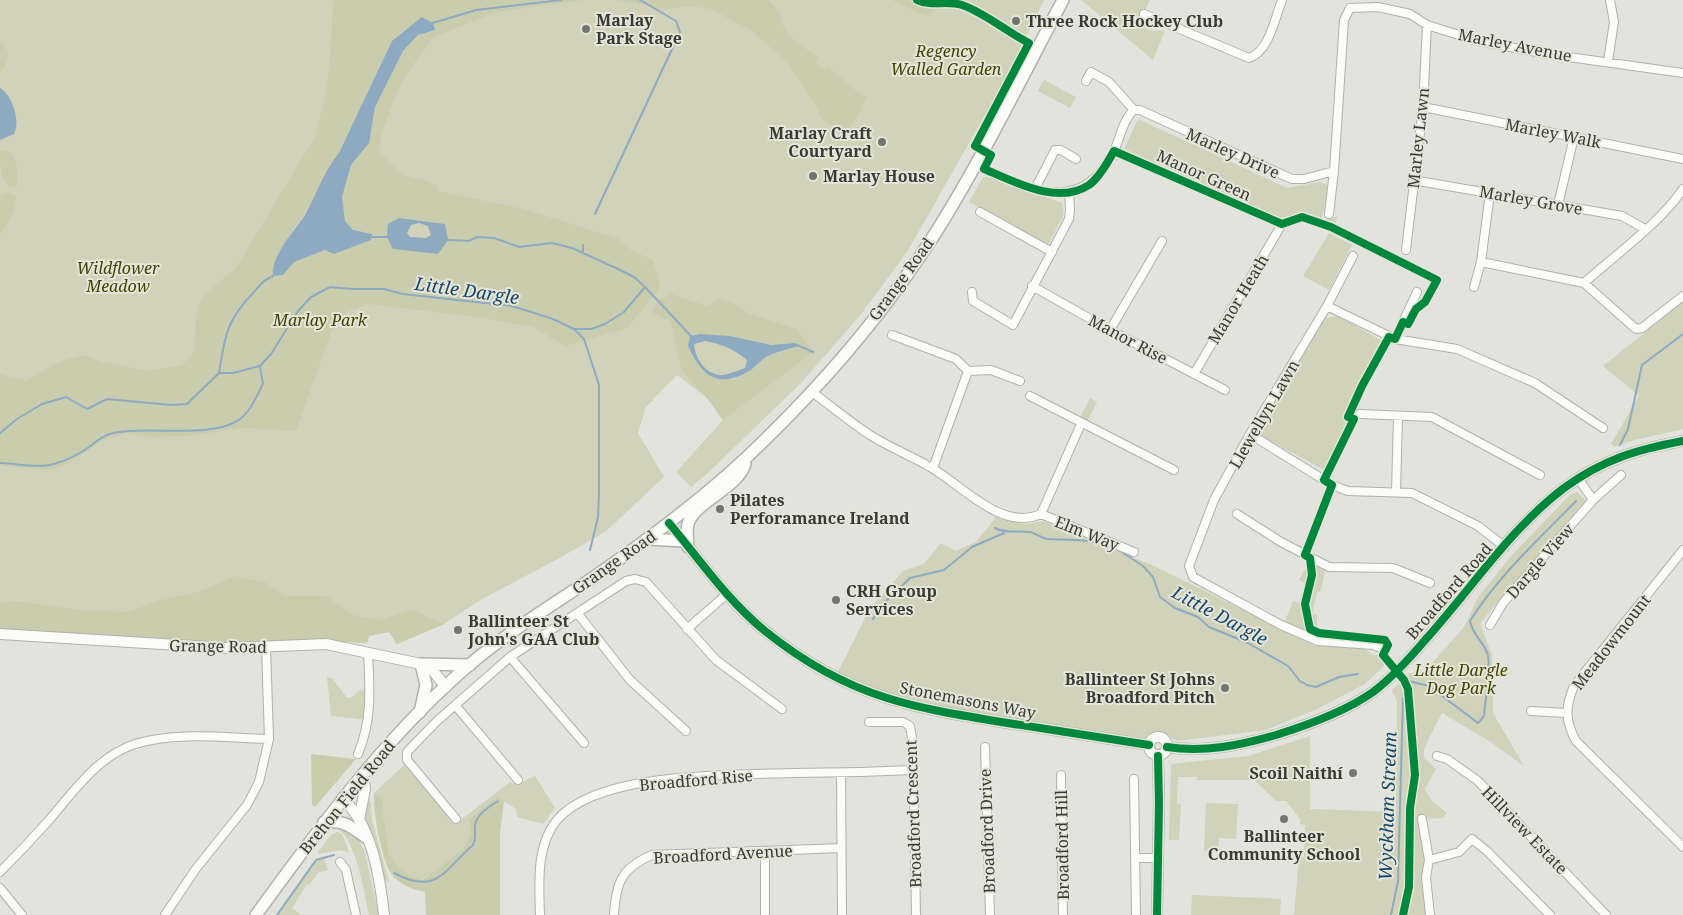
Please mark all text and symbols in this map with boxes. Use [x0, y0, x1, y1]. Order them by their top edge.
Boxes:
place label: Marlay Park Stage [596, 9, 682, 49]
place label: Three Rock Hockey Club [1026, 10, 1223, 32]
marker: Three Rock Hockey Club [1010, 15, 1022, 27]
marker: Marlay Park Stage [580, 23, 592, 35]
street label: Marley Avenue [1456, 23, 1574, 67]
park label: Regency Walled Garden [891, 40, 1002, 80]
street label: Marley Lawn [1402, 86, 1434, 190]
street label: Marley Walk [1503, 113, 1603, 153]
place label: Marlay Craft Courtyard [769, 122, 873, 162]
street label: Marley Drive [1183, 123, 1283, 183]
marker: Marlay Craft Courtyard [876, 136, 888, 148]
street label: Manor Green [1153, 144, 1255, 206]
place label: Marlay House [823, 165, 935, 187]
marker: Marlay House [807, 170, 819, 182]
street label: Marley Grove [1478, 180, 1584, 220]
street label: Grange Road [863, 233, 939, 325]
street label: Manor Heath [1202, 250, 1274, 348]
park label: Wildflower Meadow [77, 257, 160, 297]
water label: Little Dargle [412, 271, 521, 309]
park label: Marlay Park [272, 309, 368, 331]
street label: Manor Rise [1085, 309, 1171, 369]
street label: Llewellyn Lawn [1224, 356, 1304, 472]
place label: Pilates Perforamance Ireland [730, 489, 910, 529]
marker: Pilates Perforamance Ireland [714, 503, 726, 515]
street label: Elm Way [1052, 510, 1123, 556]
street label: Dargle View [1501, 519, 1579, 603]
street label: Grange Road [568, 525, 661, 599]
street label: Broadford Road [1401, 538, 1497, 644]
water label: Little Dargle [1167, 579, 1272, 650]
place label: CRH Group Services [846, 580, 937, 620]
street label: Meadowmount [1567, 589, 1656, 694]
marker: CRH Group Services [830, 594, 842, 606]
place label: Ballinteer St John's GAA Club [467, 610, 599, 650]
marker: Ballinteer St John's GAA Club [452, 624, 464, 636]
street label: Grange Road [169, 634, 267, 658]
park label: Little Dargle Dog Park [1413, 659, 1508, 699]
place label: Ballinteer St Johns Broadford Pitch [1065, 668, 1215, 708]
street label: Stonemasons Way [898, 676, 1039, 724]
marker: Ballinteer St Johns Broadford Pitch [1219, 682, 1231, 694]
water label: Wyckham Stream [1372, 731, 1402, 881]
street label: Brehon Field Road [294, 735, 400, 859]
street label: Broadford Crescent [899, 739, 927, 888]
place label: Scoil Naithí [1249, 762, 1343, 784]
street label: Broadford Rise [638, 764, 754, 796]
marker: Scoil Naithí [1347, 767, 1359, 779]
street label: Broadford Drive [974, 768, 1000, 894]
street label: Hillview Estate [1477, 781, 1573, 879]
street label: Broadford Hill [1050, 790, 1074, 900]
marker: Ballinteer Community School [1278, 813, 1290, 825]
place label: Ballinteer Community School [1208, 825, 1361, 865]
street label: Broadford Avenue [653, 839, 793, 869]

